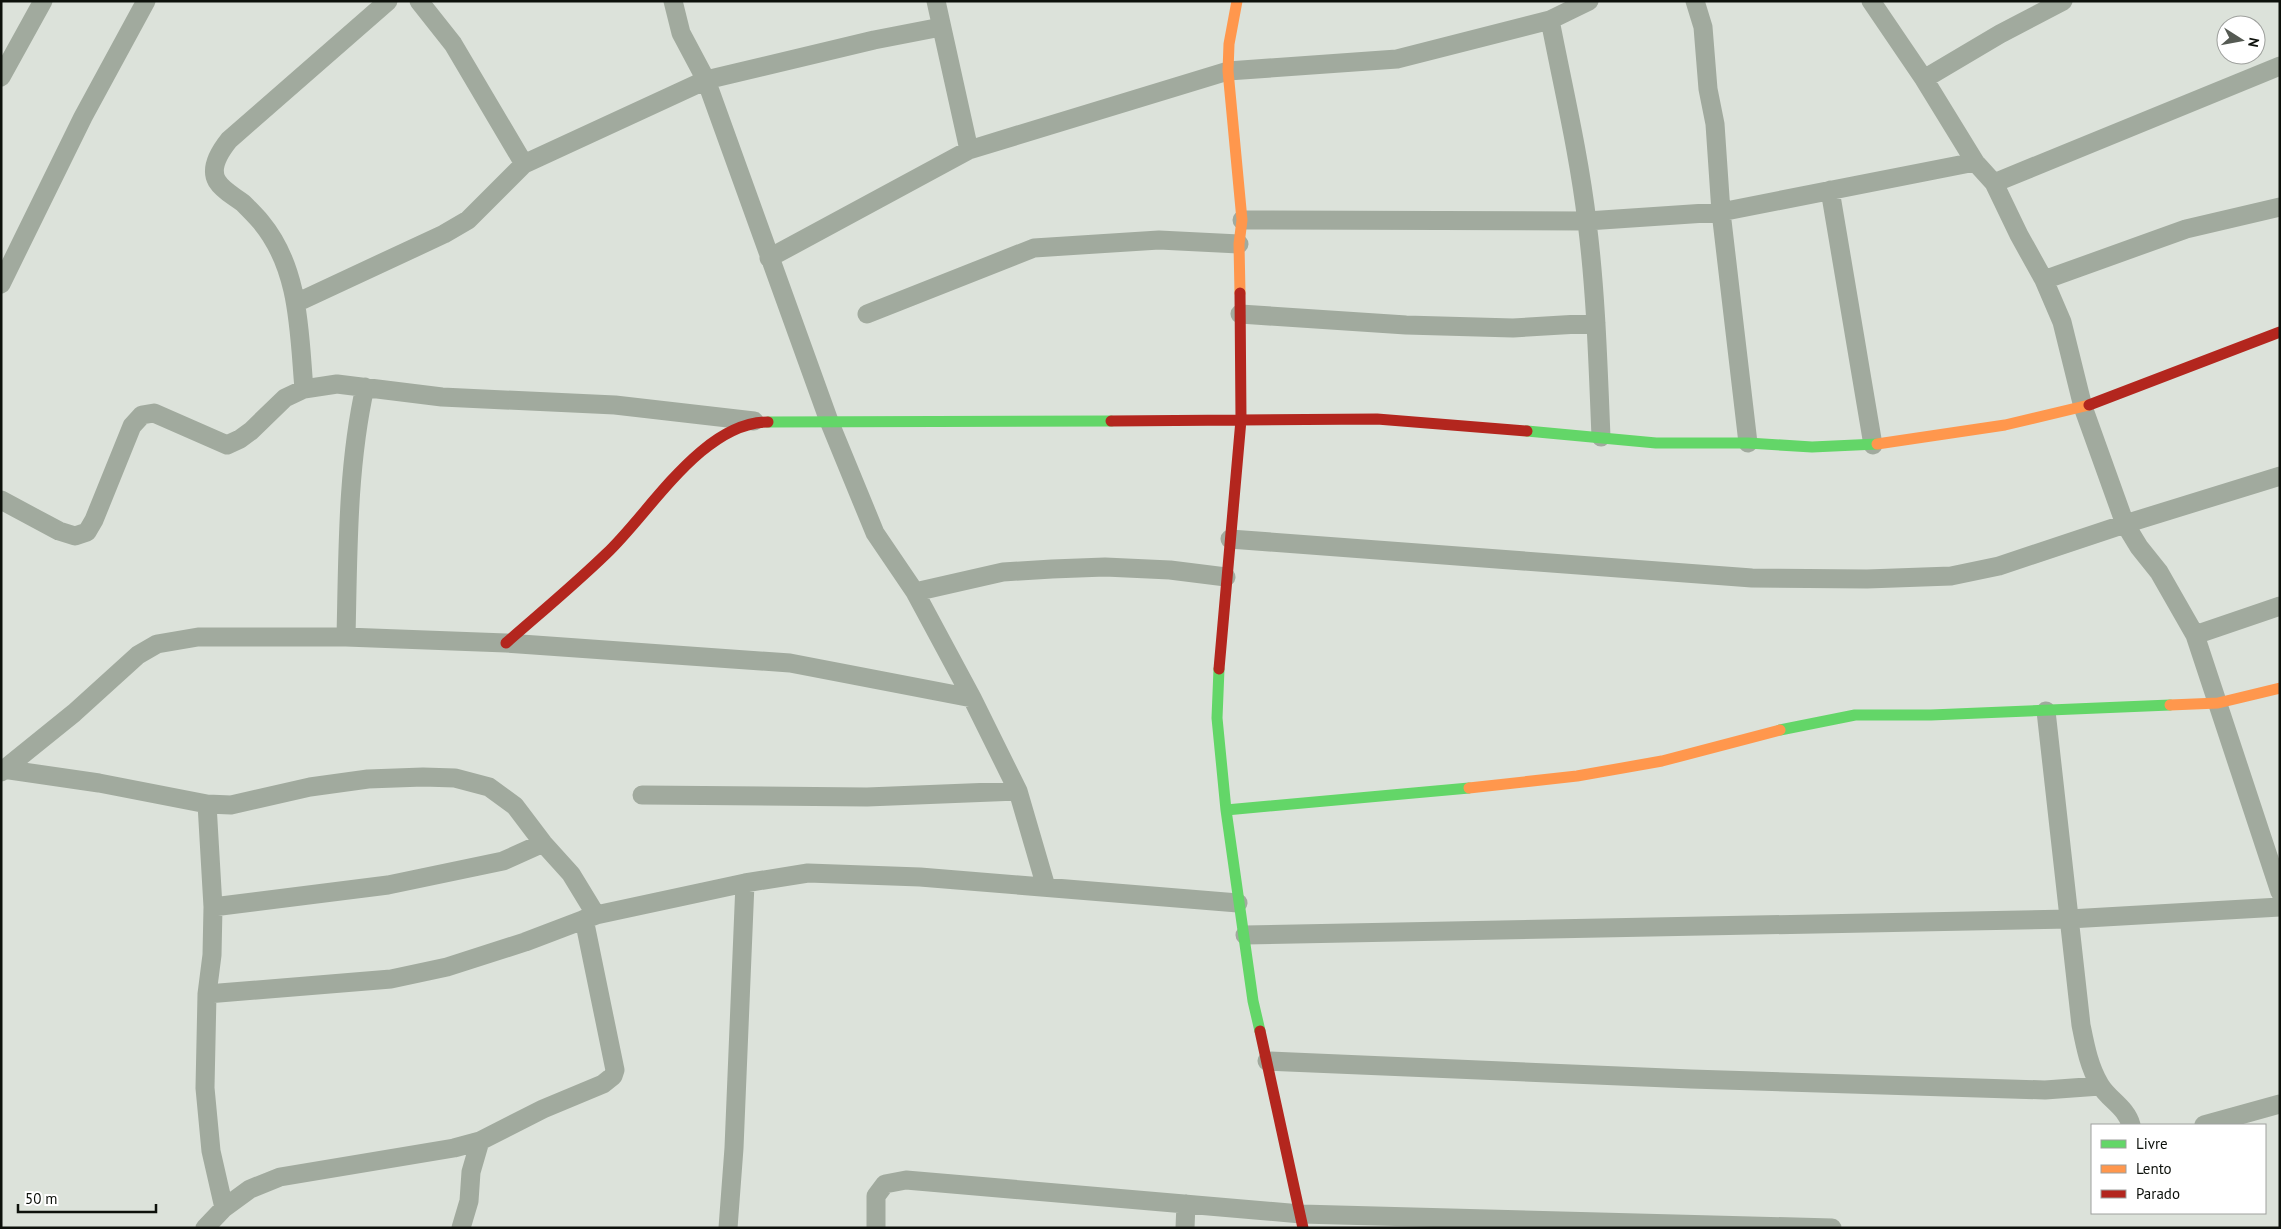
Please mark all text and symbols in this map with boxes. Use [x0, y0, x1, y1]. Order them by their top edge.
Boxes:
north arrow [2216, 15, 2266, 65]
text: N [2244, 36, 2263, 49]
legend [2091, 1124, 2266, 1214]
text: Livre [2136, 1134, 2168, 1153]
text: Lento [2136, 1159, 2172, 1178]
scale bar [18, 1182, 155, 1214]
text: Parado [2136, 1184, 2180, 1203]
text: 50 m [25, 1189, 58, 1208]

